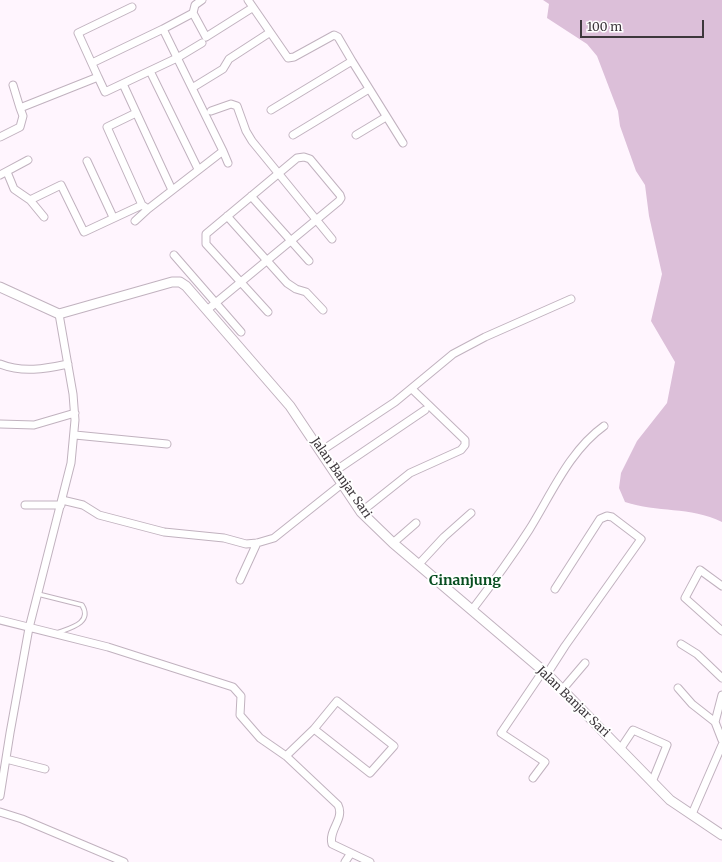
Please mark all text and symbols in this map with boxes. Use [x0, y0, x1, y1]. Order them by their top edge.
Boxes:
scale bar [582, 12, 706, 38]
text: 100 m [587, 19, 622, 34]
street label: Jalan Banjar Sari [308, 435, 374, 521]
district label: Cinanjung [429, 573, 501, 589]
street label: Jalan Banjar Sari [534, 664, 612, 740]

